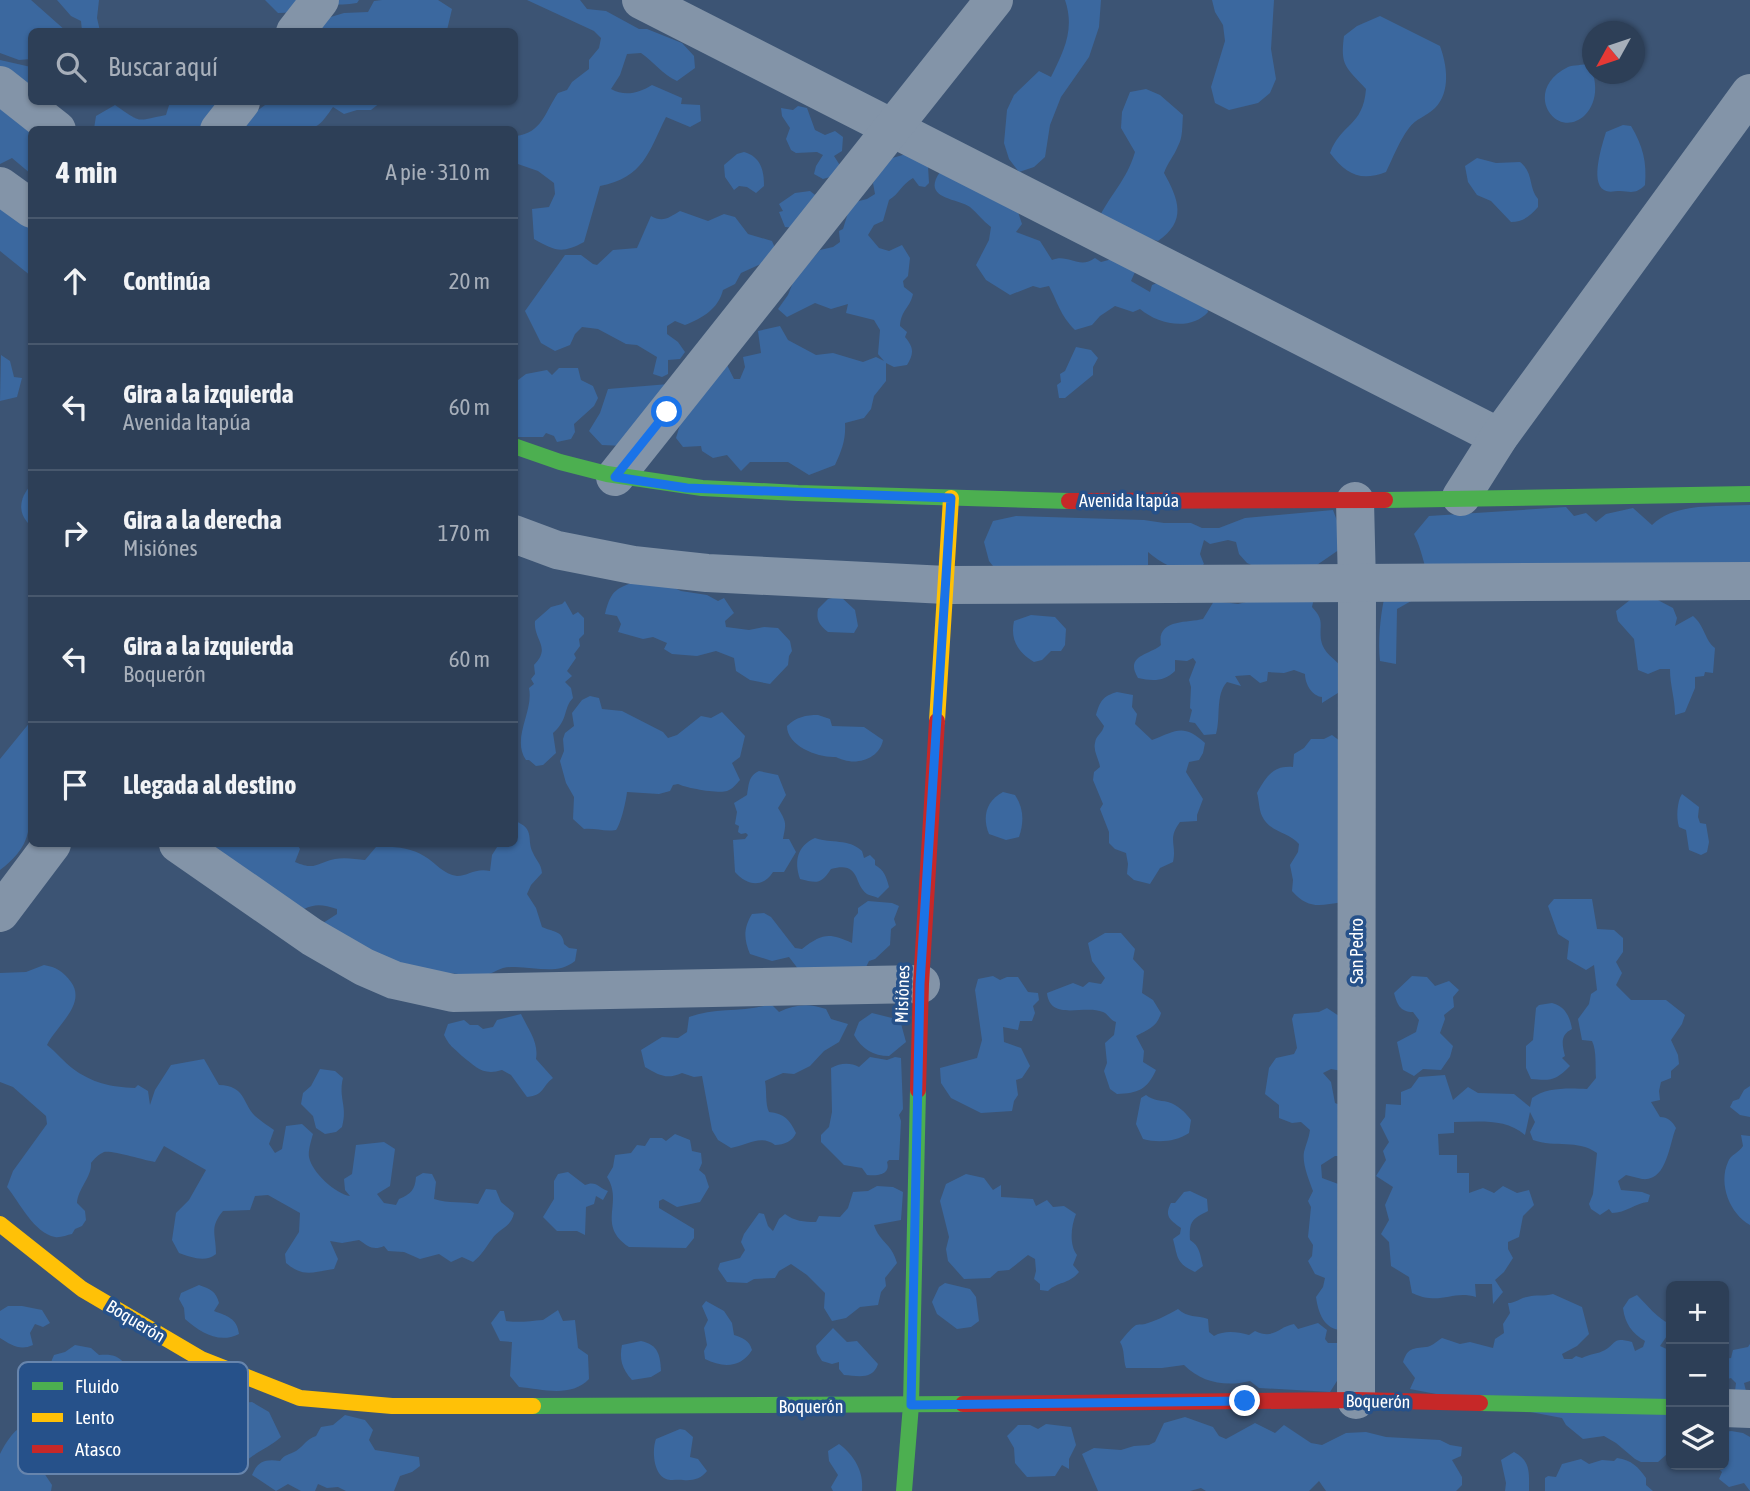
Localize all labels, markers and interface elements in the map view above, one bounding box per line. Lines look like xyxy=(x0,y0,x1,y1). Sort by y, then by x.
north arrow xyxy=(1582,21,1645,84)
search box xyxy=(28,28,518,105)
icon: search xyxy=(52,48,90,86)
text: Buscar aquí xyxy=(108,52,218,82)
text: 4 min xyxy=(56,155,117,189)
text: A pie · 310 m xyxy=(386,159,490,185)
icon: ahead xyxy=(56,262,94,300)
text: Continúa xyxy=(123,266,210,296)
text: 20 m xyxy=(449,268,490,294)
text: Gira a la izquierda xyxy=(123,379,294,409)
icon: left xyxy=(56,388,94,426)
text: 60 m xyxy=(449,394,490,420)
route start xyxy=(651,396,682,427)
text: Avenida Itapúa xyxy=(123,409,251,435)
street label: Avenida Itapúa xyxy=(1079,490,1179,511)
text: Gira a la derecha xyxy=(123,505,282,535)
icon: right xyxy=(56,514,94,552)
text: 170 m xyxy=(438,520,490,546)
text: Misiónes xyxy=(123,535,198,561)
text: Gira a la izquierda xyxy=(123,631,294,661)
icon: left xyxy=(56,640,94,678)
text: 60 m xyxy=(449,646,490,672)
text: Boquerón xyxy=(123,661,206,687)
icon: arrive xyxy=(56,766,94,804)
text: Llegada al destino xyxy=(123,770,296,800)
street label: San Pedro xyxy=(1346,918,1367,984)
street label: Misiónes xyxy=(890,964,914,1024)
map controls xyxy=(1666,1281,1729,1470)
button: + xyxy=(1666,1281,1729,1344)
street label: Boquerón xyxy=(103,1295,169,1347)
button: − xyxy=(1666,1344,1729,1407)
legend xyxy=(18,1362,248,1474)
text: Fluido xyxy=(75,1375,119,1397)
route end xyxy=(1229,1385,1260,1416)
street label: Boquerón xyxy=(1345,1390,1411,1412)
street label: Boquerón xyxy=(779,1396,843,1417)
text: Lento xyxy=(75,1406,114,1428)
button: layers xyxy=(1666,1407,1729,1470)
text: Atasco xyxy=(75,1438,121,1460)

